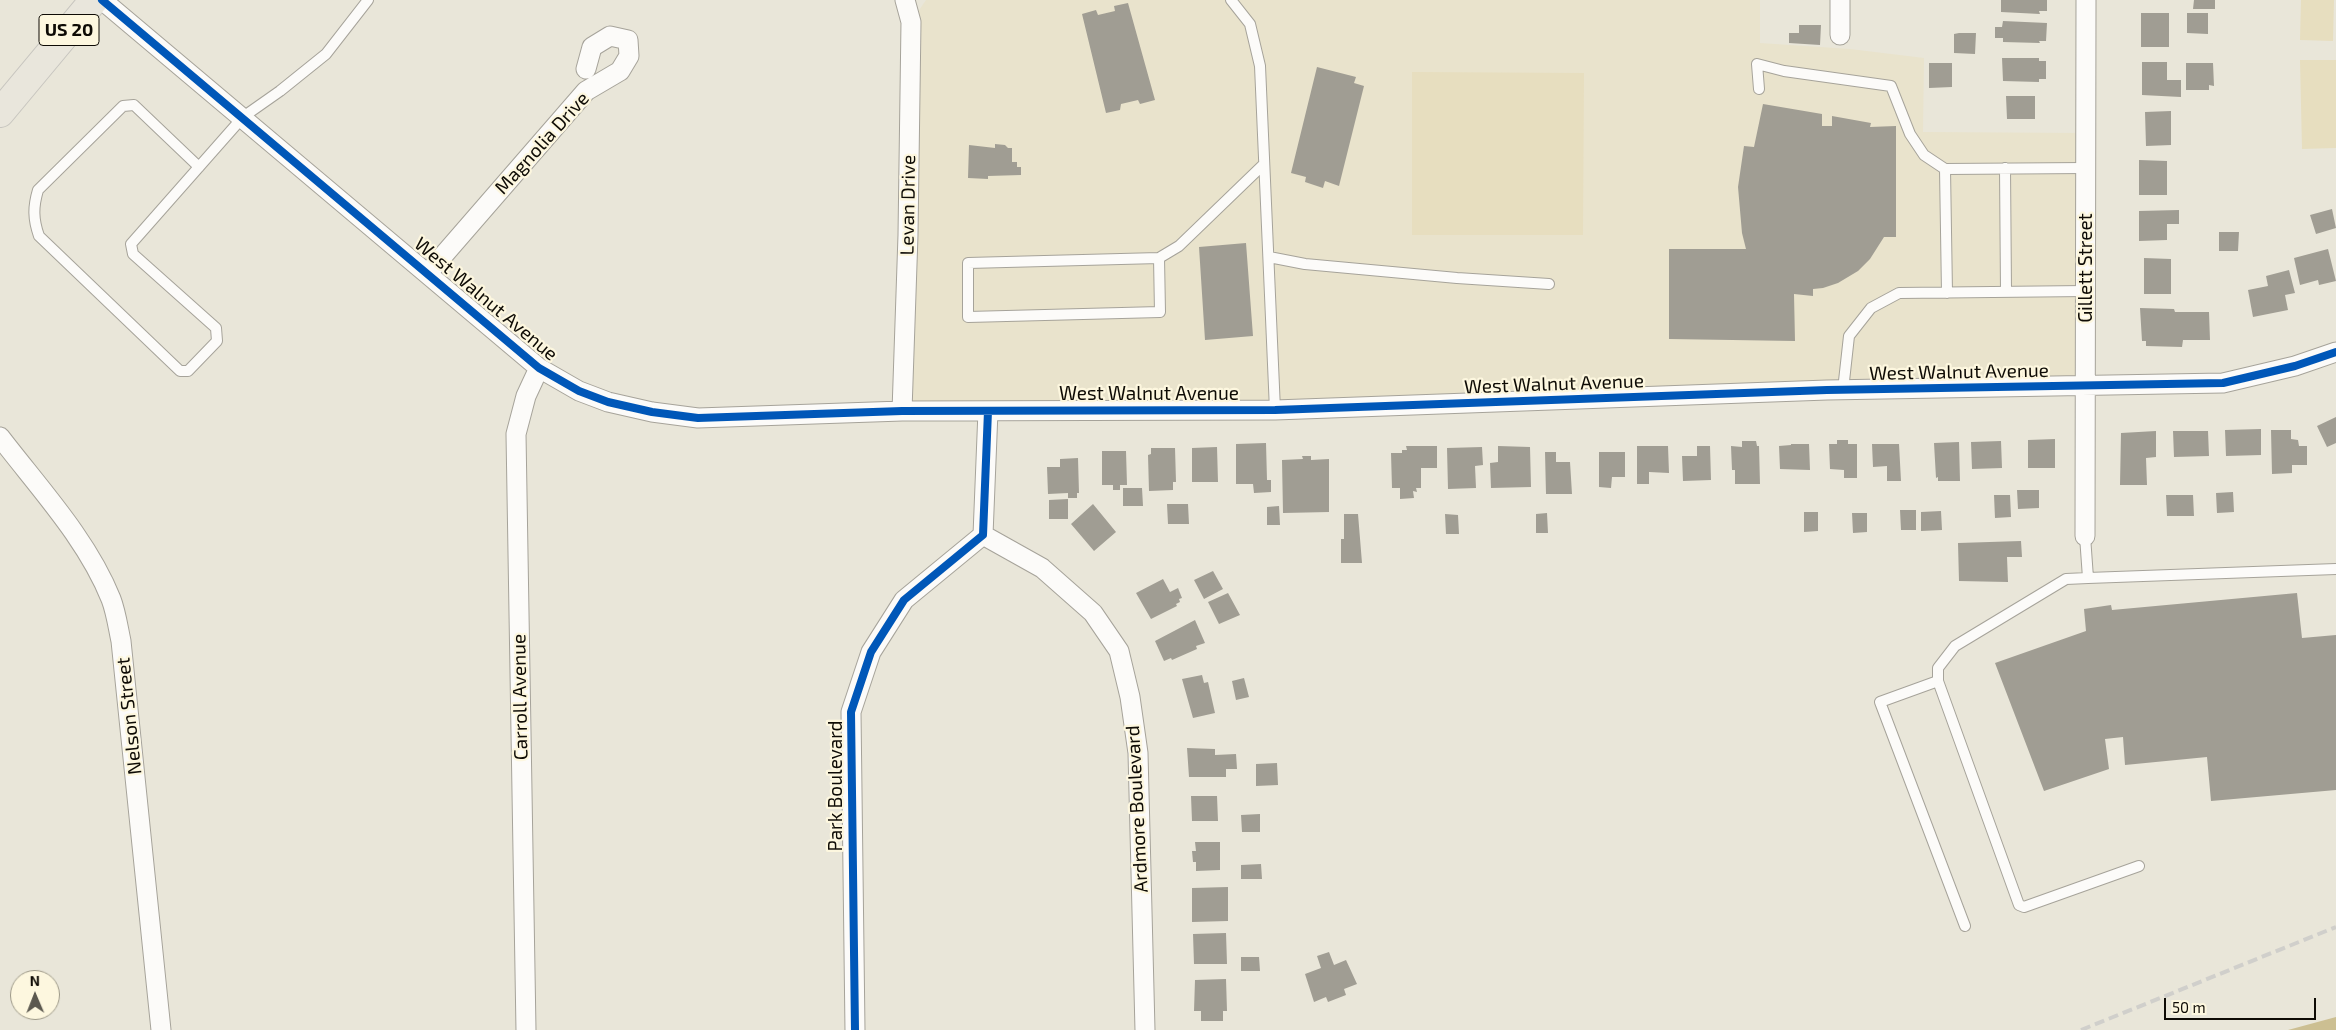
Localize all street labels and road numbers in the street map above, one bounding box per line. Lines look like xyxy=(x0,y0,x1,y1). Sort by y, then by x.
road number: US 20 xyxy=(39,14,99,46)
street label: Magnolia Drive xyxy=(490,87,594,199)
street label: Levan Drive xyxy=(896,154,920,256)
street label: Gillett Street xyxy=(2075,213,2097,323)
street label: West Walnut Avenue xyxy=(410,232,562,366)
street label: West Walnut Avenue xyxy=(1869,359,2049,385)
street label: West Walnut Avenue xyxy=(1464,369,1644,399)
street label: West Walnut Avenue xyxy=(1059,383,1239,405)
street label: Carroll Avenue xyxy=(508,634,532,760)
street label: Nelson Street xyxy=(112,656,146,776)
street label: Park Boulevard xyxy=(825,720,847,852)
street label: Ardmore Boulevard xyxy=(1121,725,1153,893)

